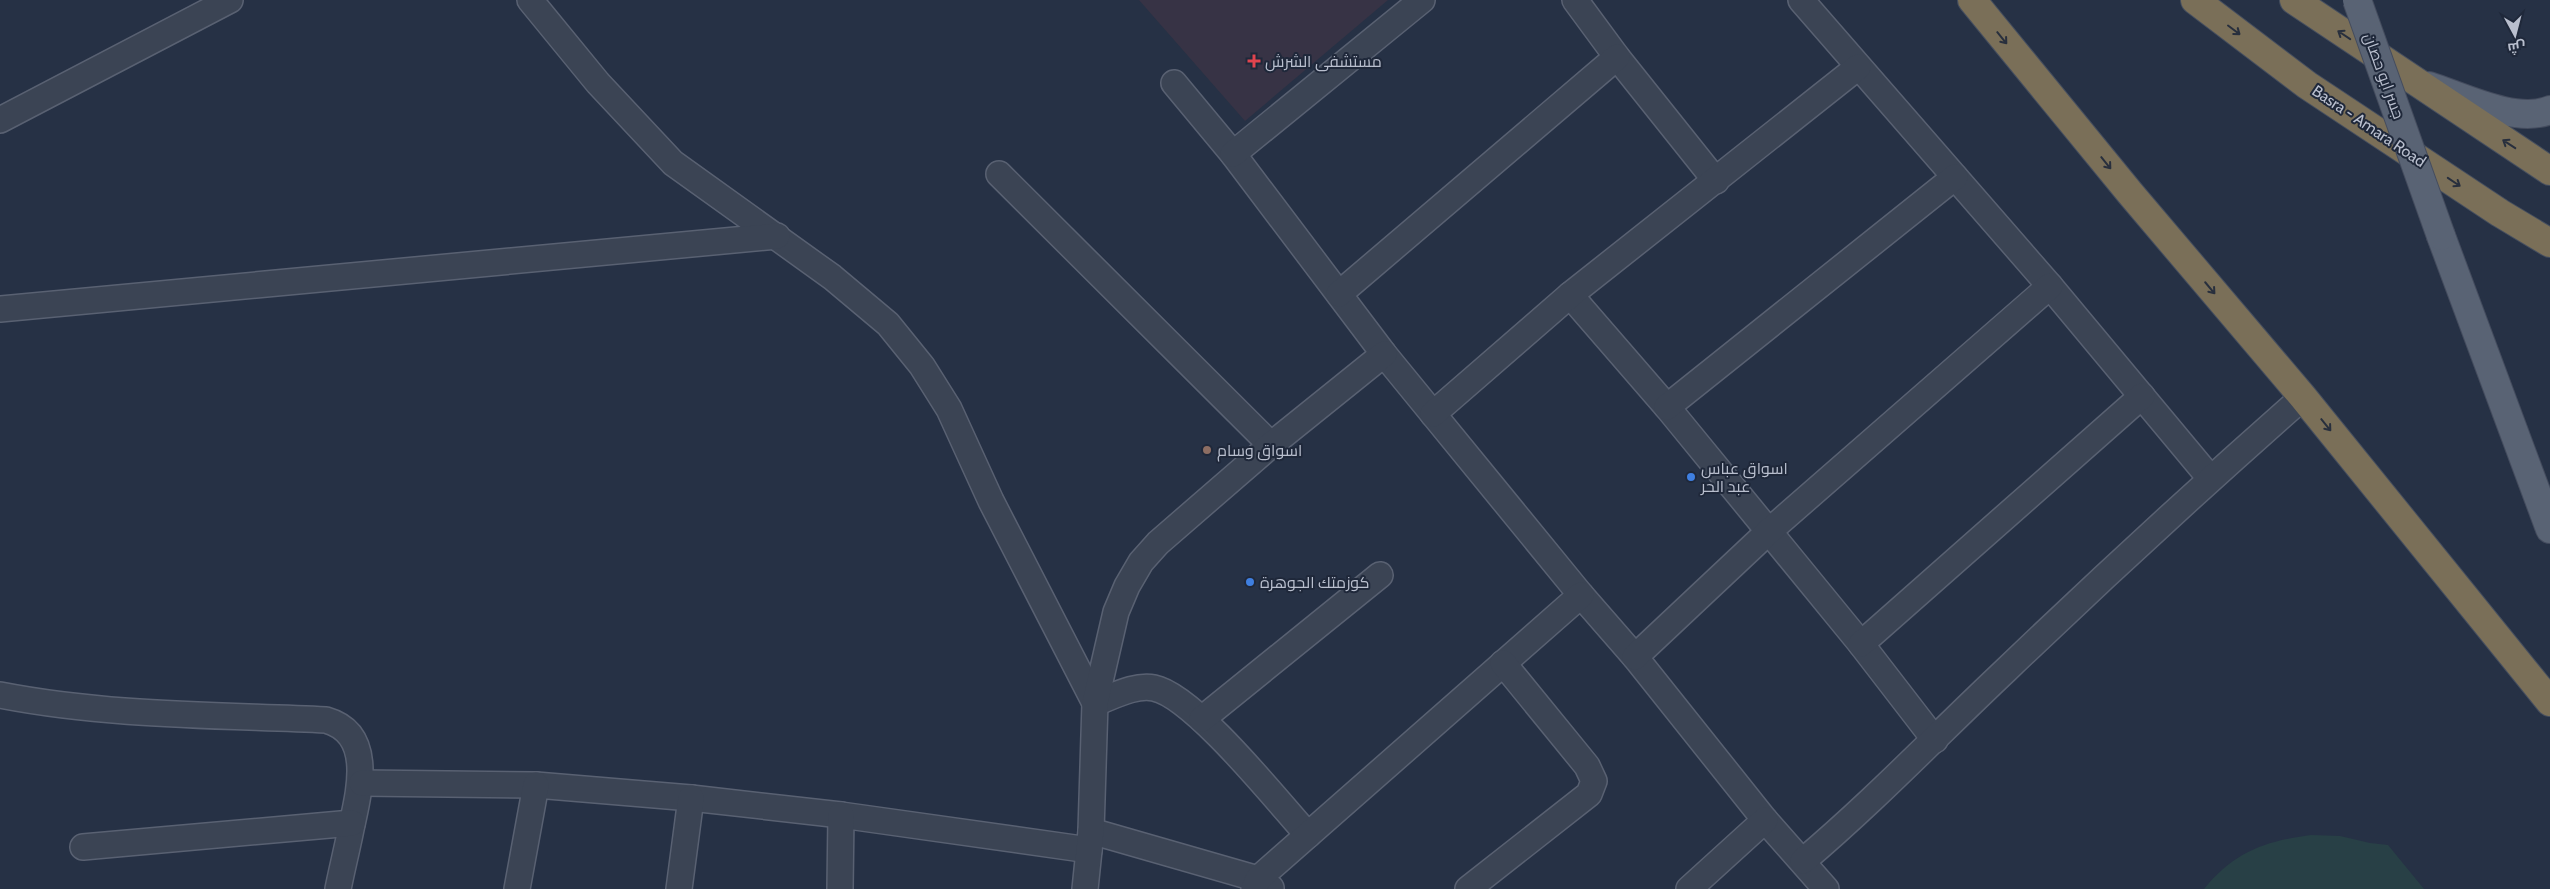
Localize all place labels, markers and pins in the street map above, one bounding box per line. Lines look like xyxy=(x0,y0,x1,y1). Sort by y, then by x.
place label: مستشفى الشرش xyxy=(1265,52,1382,72)
marker: مستشفى الشرش xyxy=(1247,54,1261,68)
place label: اسواق وسام xyxy=(1217,441,1302,462)
marker: اسواق وسام xyxy=(1201,444,1213,456)
place label: اسواق عباس عبد الحر xyxy=(1700,459,1788,496)
marker: اسواق عباس عبد الحر xyxy=(1685,471,1697,483)
place label: كوزمتك الجوهرة xyxy=(1260,573,1370,592)
marker: كوزمتك الجوهرة xyxy=(1244,576,1256,588)

